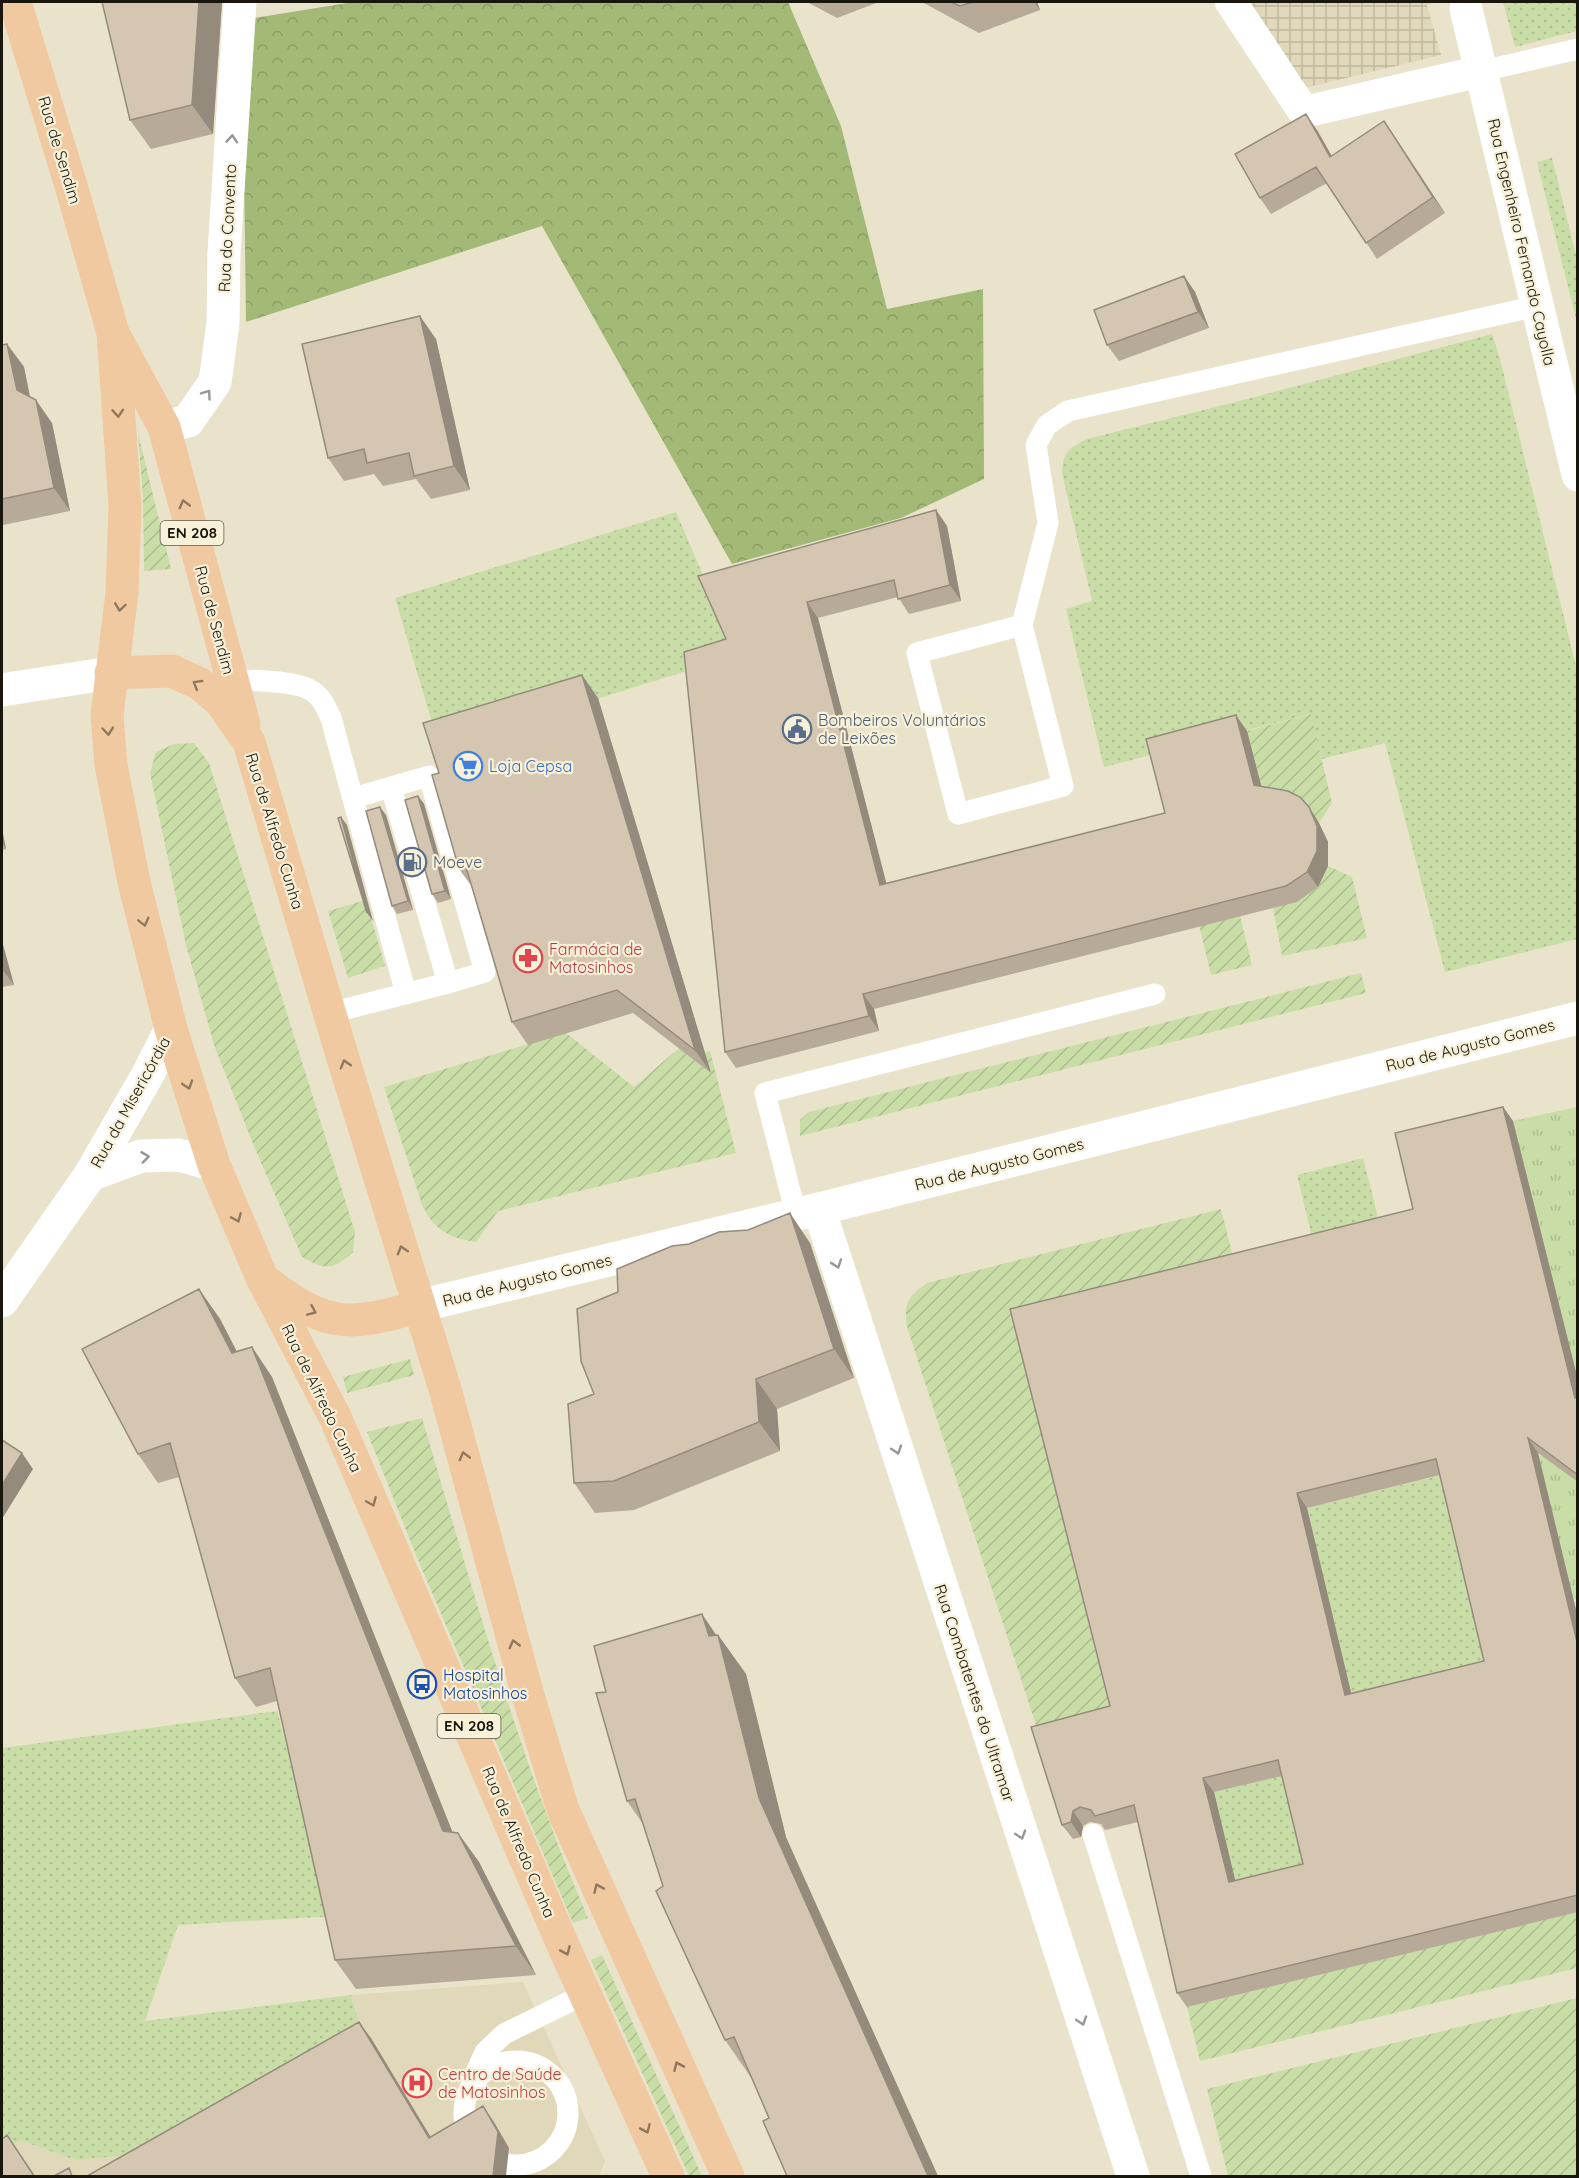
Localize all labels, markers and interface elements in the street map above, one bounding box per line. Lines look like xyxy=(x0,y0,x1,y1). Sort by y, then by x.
street label: Rua de Sendim xyxy=(34,94,86,206)
street label: Rua Engenheiro Fernando Cayolla xyxy=(1484,116,1560,368)
one-way arrow xyxy=(225,135,238,144)
street label: Rua do Convento xyxy=(214,163,240,293)
one-way arrow xyxy=(200,390,211,401)
one-way arrow xyxy=(111,408,124,417)
one-way arrow xyxy=(179,499,191,509)
road number: EN 208 xyxy=(160,521,224,545)
street label: Rua de Sendim xyxy=(191,563,239,677)
one-way arrow xyxy=(115,603,127,612)
one-way arrow xyxy=(193,679,203,691)
place label: Bombeiros Voluntários de Leixões xyxy=(818,710,986,748)
public building icon: Bombeiros Voluntários de Leixões xyxy=(781,713,813,745)
one-way arrow xyxy=(101,726,114,735)
street label: Rua de Alfredo Cunha xyxy=(242,750,308,912)
supermarket icon: Loja Cepsa xyxy=(452,750,484,782)
place label: Loja Cepsa xyxy=(489,756,572,776)
fuel station icon: Moeve xyxy=(396,846,428,878)
place label: Moeve xyxy=(433,852,482,872)
one-way arrow xyxy=(137,917,150,927)
place label: Farmácia de Matosinhos xyxy=(549,939,642,977)
pharmacy icon: Farmácia de Matosinhos xyxy=(512,942,544,974)
street label: Rua de Augusto Gomes xyxy=(1383,1014,1557,1076)
street label: Rua da Misericórdia xyxy=(86,1033,174,1171)
one-way arrow xyxy=(340,1059,352,1070)
one-way arrow xyxy=(181,1079,193,1090)
street label: Rua de Augusto Gomes xyxy=(912,1133,1086,1195)
one-way arrow xyxy=(140,1151,150,1164)
one-way arrow xyxy=(230,1212,242,1223)
one-way arrow xyxy=(397,1245,409,1256)
street label: Rua de Augusto Gomes xyxy=(440,1249,614,1311)
one-way arrow xyxy=(830,1258,843,1269)
one-way arrow xyxy=(306,1304,317,1316)
street label: Rua de Alfredo Cunha xyxy=(277,1320,367,1476)
one-way arrow xyxy=(890,1444,902,1455)
one-way arrow xyxy=(458,1451,471,1461)
one-way arrow xyxy=(365,1496,377,1507)
street label: Rua Combatentes do Ultramar xyxy=(930,1581,1020,1805)
one-way arrow xyxy=(509,1640,522,1650)
place label: Hospital Matosinhos xyxy=(443,1665,527,1703)
bus stop icon: Hospital Matosinhos xyxy=(406,1668,438,1700)
road number: EN 208 xyxy=(438,1714,500,1738)
street label: Rua de Alfredo Cunha xyxy=(478,1763,560,1921)
one-way arrow xyxy=(1014,1829,1026,1840)
one-way arrow xyxy=(594,1883,606,1894)
one-way arrow xyxy=(559,1945,571,1956)
one-way arrow xyxy=(1074,2015,1087,2026)
one-way arrow xyxy=(674,2061,686,2072)
place label: Centro de Saúde de Matosinhos xyxy=(438,2064,561,2102)
hospital icon: Centro de Saúde de Matosinhos xyxy=(401,2067,433,2099)
one-way arrow xyxy=(639,2122,651,2133)

